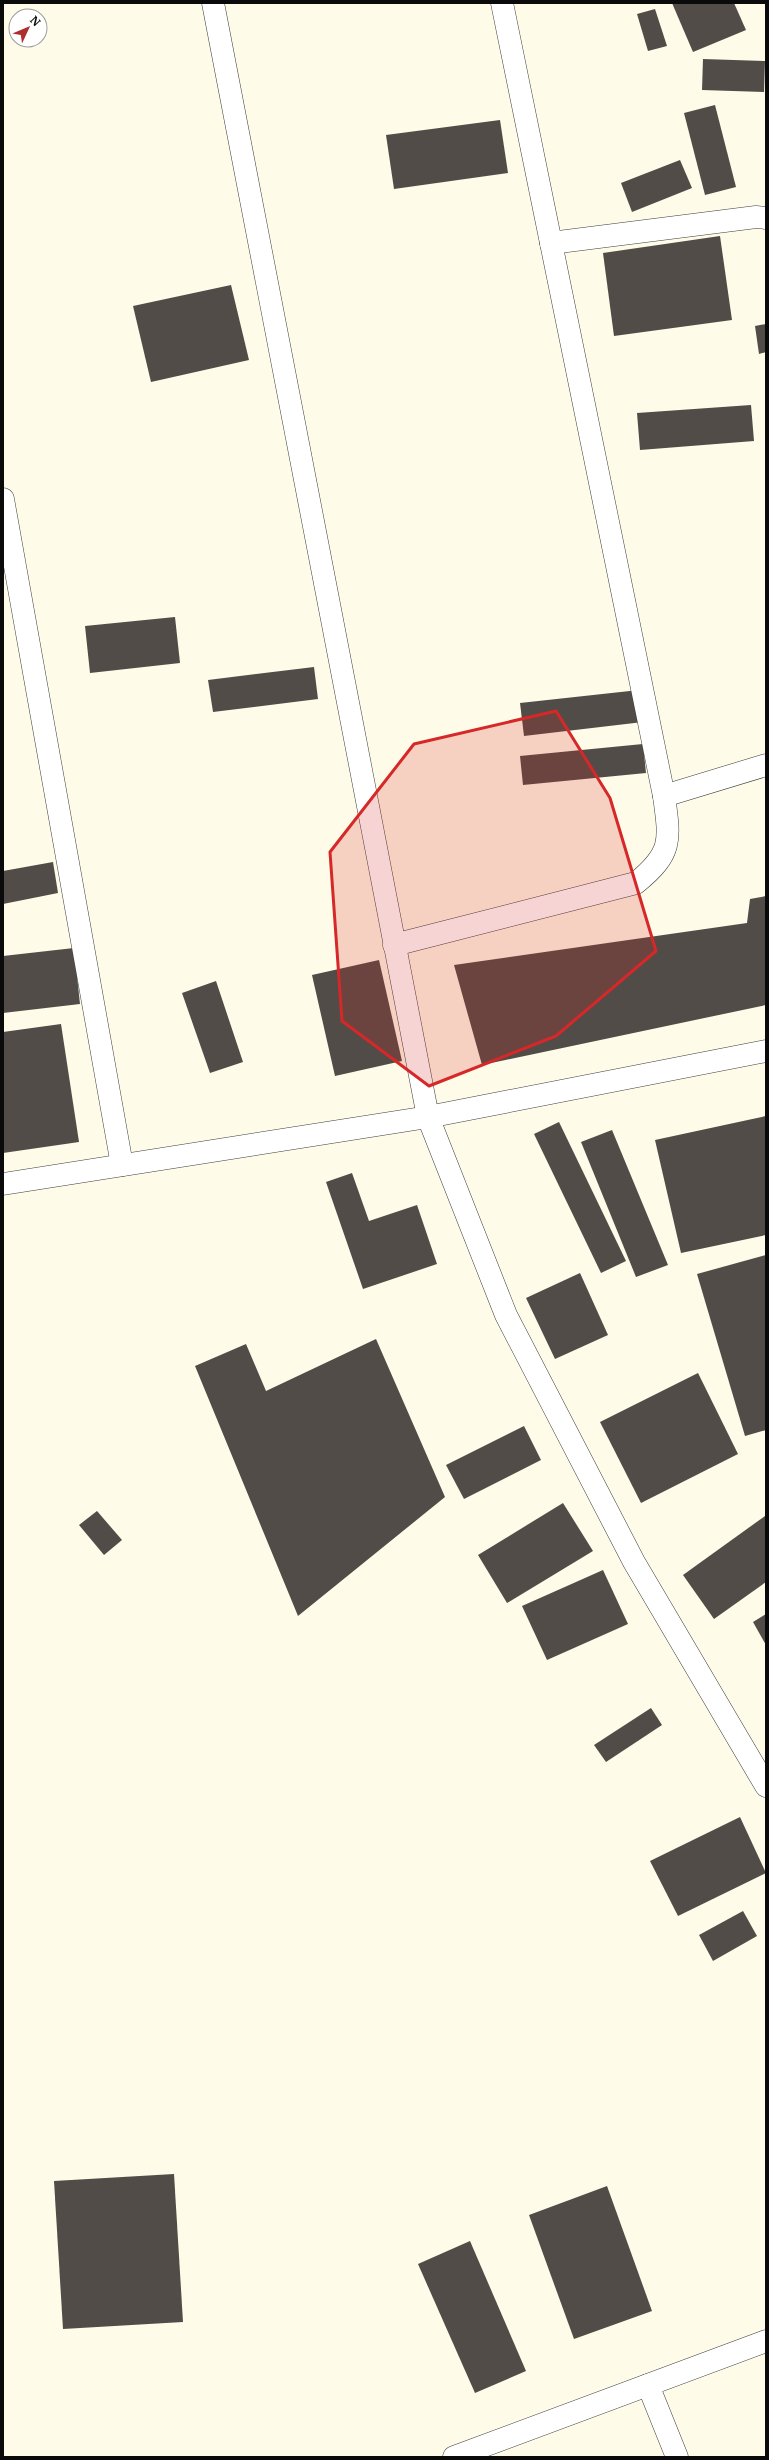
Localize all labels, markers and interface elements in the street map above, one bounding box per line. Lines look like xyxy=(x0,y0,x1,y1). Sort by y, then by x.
north arrow xyxy=(8,8,48,48)
text: N xyxy=(27,13,43,29)

